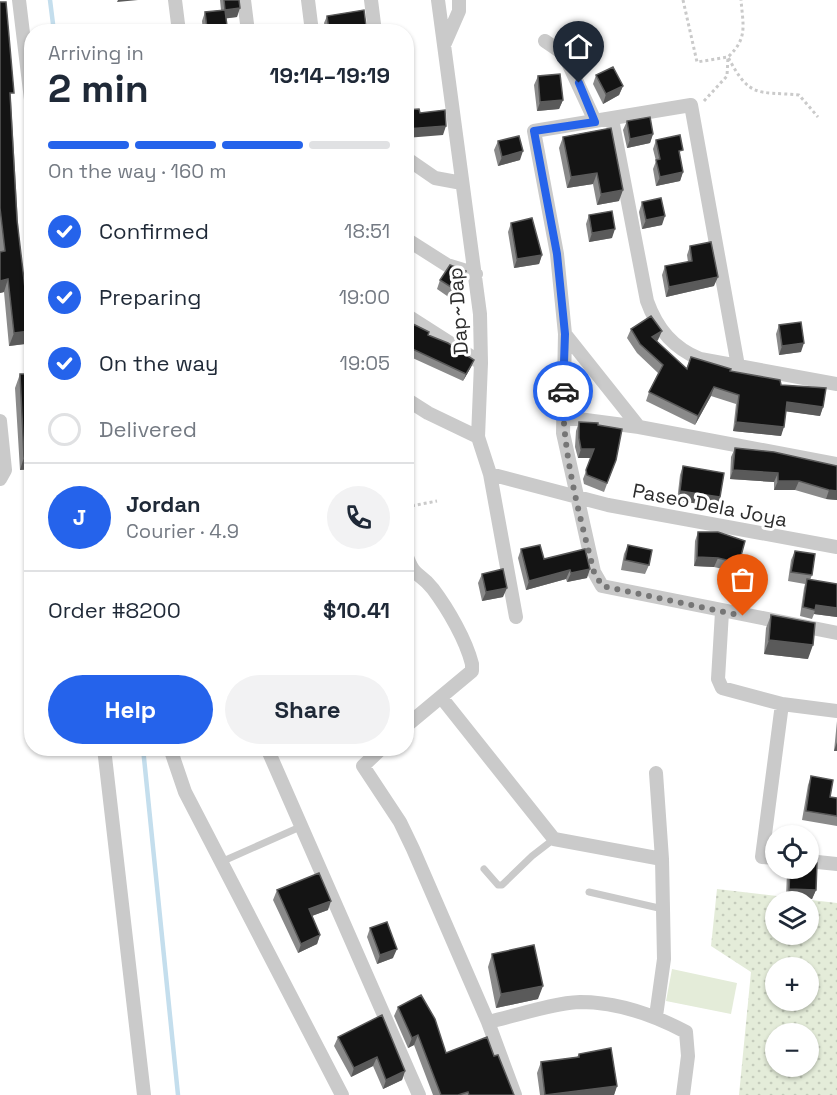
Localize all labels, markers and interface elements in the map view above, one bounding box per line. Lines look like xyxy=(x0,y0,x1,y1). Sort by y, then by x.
pin xyxy=(553,21,604,83)
icon: home xyxy=(562,30,595,63)
text: Arriving in xyxy=(48,40,144,66)
text: 19:14–19:19 xyxy=(269,61,390,89)
text: 2 min xyxy=(48,64,149,113)
text: On the way · 160 m xyxy=(48,158,226,184)
icon: check xyxy=(48,215,81,248)
text: Confirmed xyxy=(99,217,209,245)
text: 18:51 xyxy=(344,218,390,244)
street label: Dap~Dap xyxy=(442,266,474,356)
icon: check xyxy=(48,281,81,314)
text: Preparing xyxy=(99,283,201,311)
text: 19:00 xyxy=(339,284,390,310)
icon: check xyxy=(48,347,81,380)
text: On the way xyxy=(99,349,218,377)
text: 19:05 xyxy=(340,350,390,376)
courier xyxy=(533,361,593,421)
icon: car xyxy=(547,375,580,408)
text: Delivered xyxy=(99,415,197,443)
street label: Paseo Dela Joya xyxy=(630,477,790,533)
button: phone xyxy=(327,486,390,549)
text: Jordan xyxy=(126,490,201,518)
text: J xyxy=(73,503,86,531)
text: Courier · 4.9 xyxy=(126,518,239,544)
pin xyxy=(717,554,768,616)
icon: bag xyxy=(726,563,759,596)
text: Order #8200 xyxy=(48,596,181,624)
text: $10.41 xyxy=(323,596,390,624)
button: Help xyxy=(48,675,213,744)
button: Share xyxy=(225,675,390,744)
map controls xyxy=(765,825,819,1077)
button: locate xyxy=(765,825,819,879)
button: layers xyxy=(765,891,819,945)
button: + xyxy=(765,957,819,1011)
button: − xyxy=(765,1023,819,1077)

